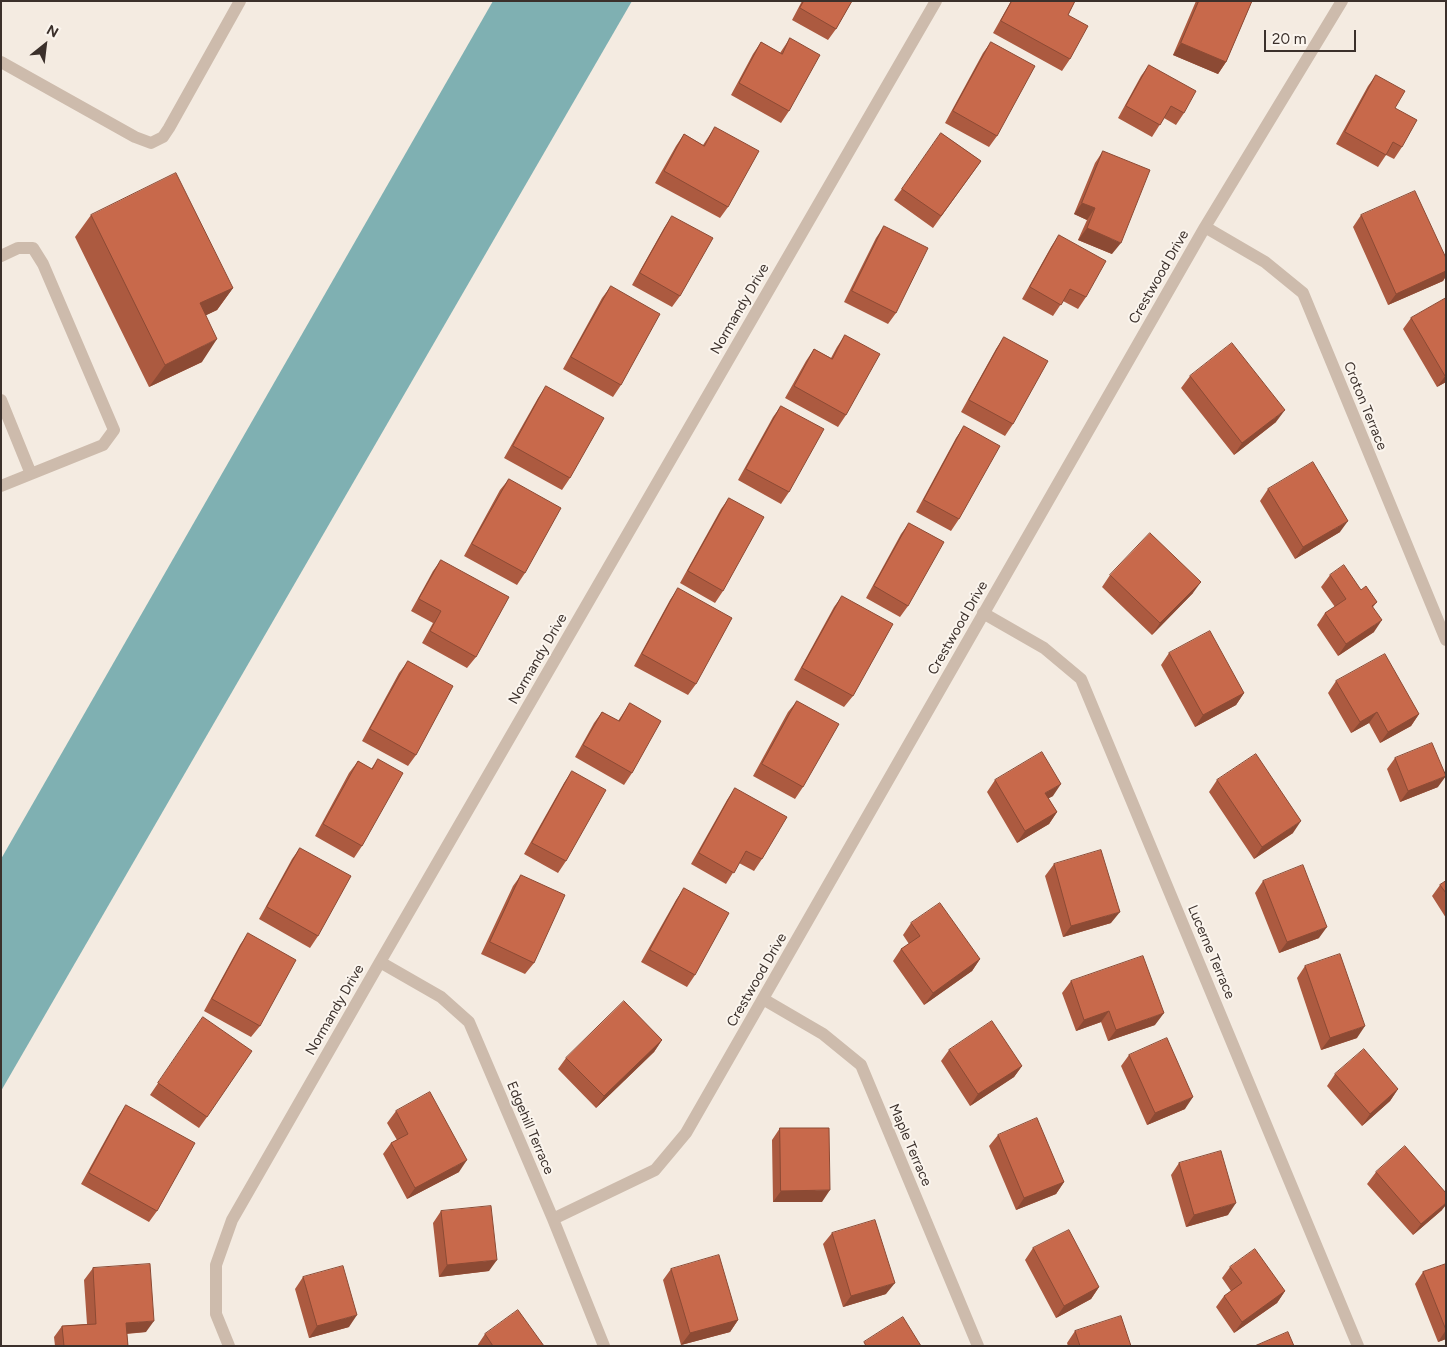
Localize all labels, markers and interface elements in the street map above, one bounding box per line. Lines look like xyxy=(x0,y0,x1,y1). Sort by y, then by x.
north arrow xyxy=(20,20,70,70)
scale bar xyxy=(1267,20,1360,52)
text: N xyxy=(44,21,61,41)
text: 20 m xyxy=(1272,30,1306,48)
street label: Crestwood Drive xyxy=(1125,227,1193,327)
street label: Normandy Drive xyxy=(707,261,773,357)
street label: Croton Terrace xyxy=(1340,359,1390,453)
street label: Crestwood Drive xyxy=(924,578,992,678)
street label: Normandy Drive xyxy=(505,611,571,707)
street label: Lucerne Terrace xyxy=(1184,903,1238,1001)
street label: Crestwood Drive xyxy=(723,930,791,1030)
street label: Normandy Drive xyxy=(302,962,368,1058)
street label: Edgehill Terrace xyxy=(503,1079,557,1177)
street label: Maple Terrace xyxy=(885,1101,935,1189)

